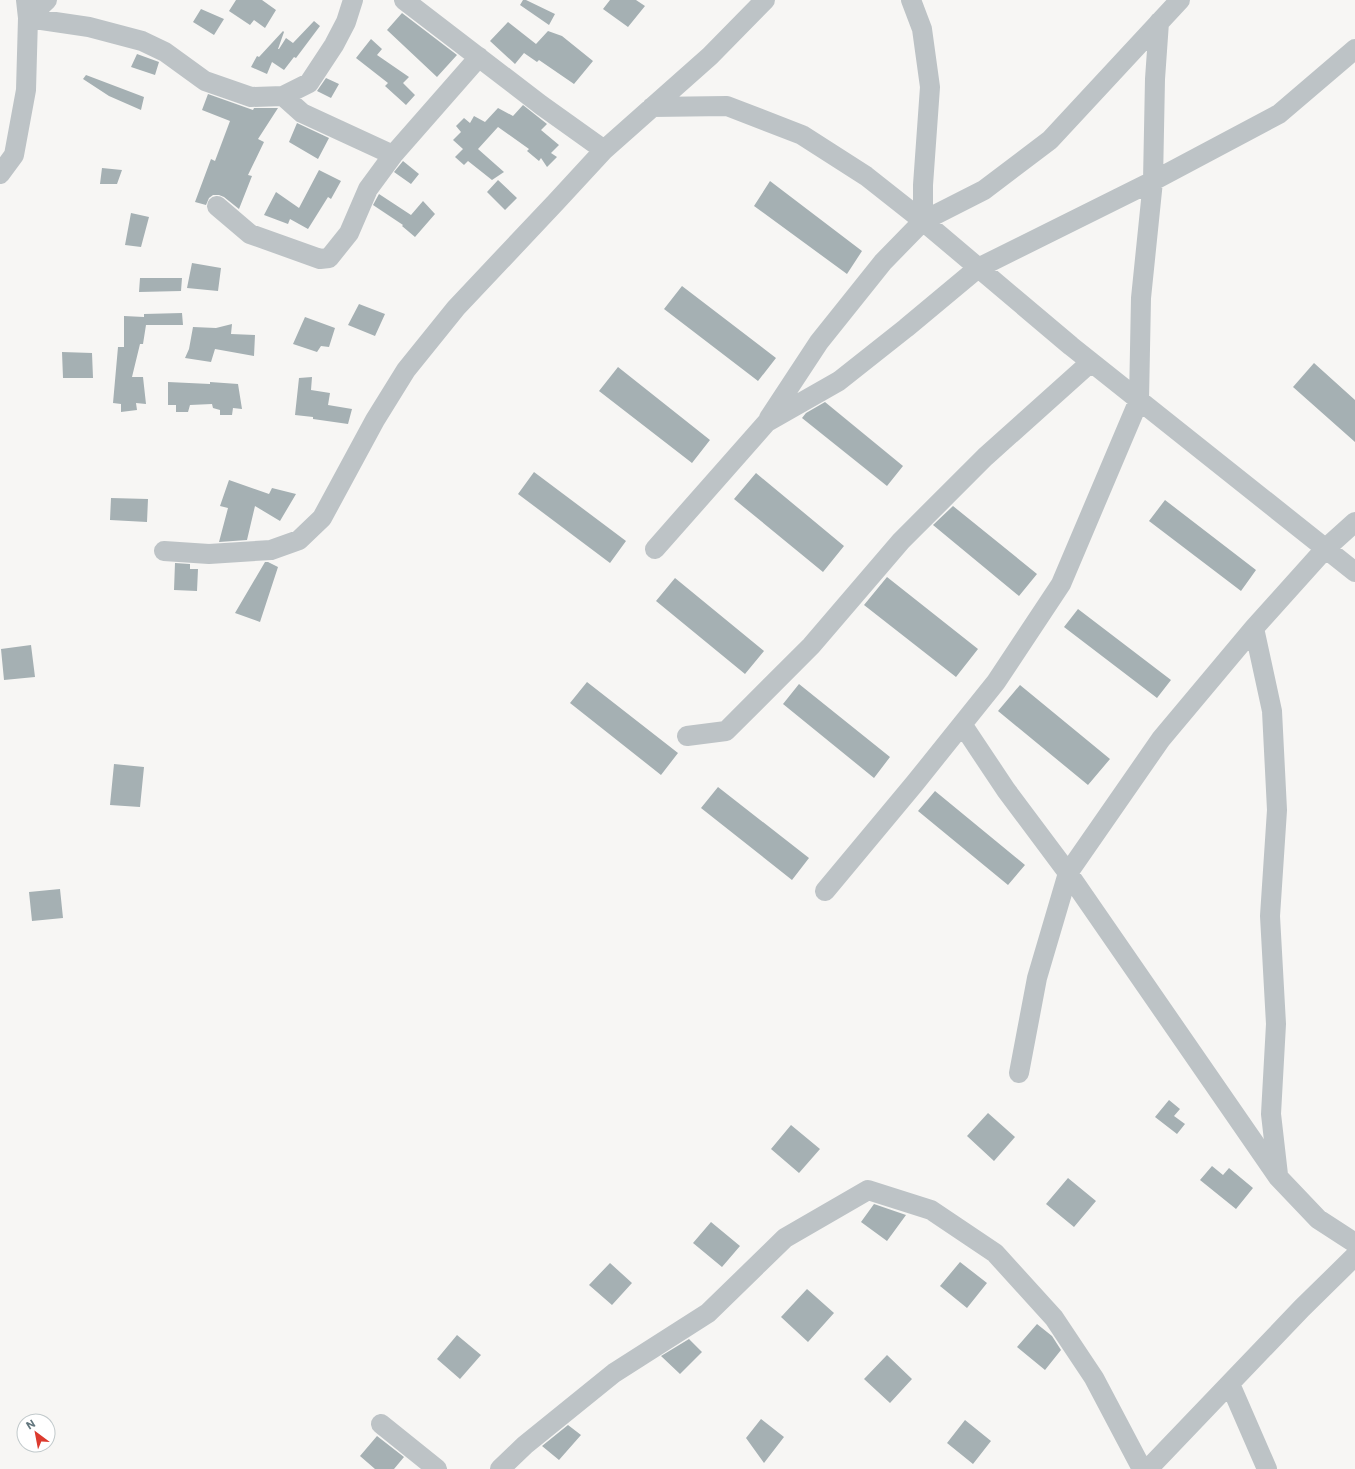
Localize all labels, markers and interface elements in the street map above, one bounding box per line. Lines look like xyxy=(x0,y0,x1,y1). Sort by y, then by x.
north arrow xyxy=(16,1413,56,1453)
text: N xyxy=(23,1416,37,1432)

